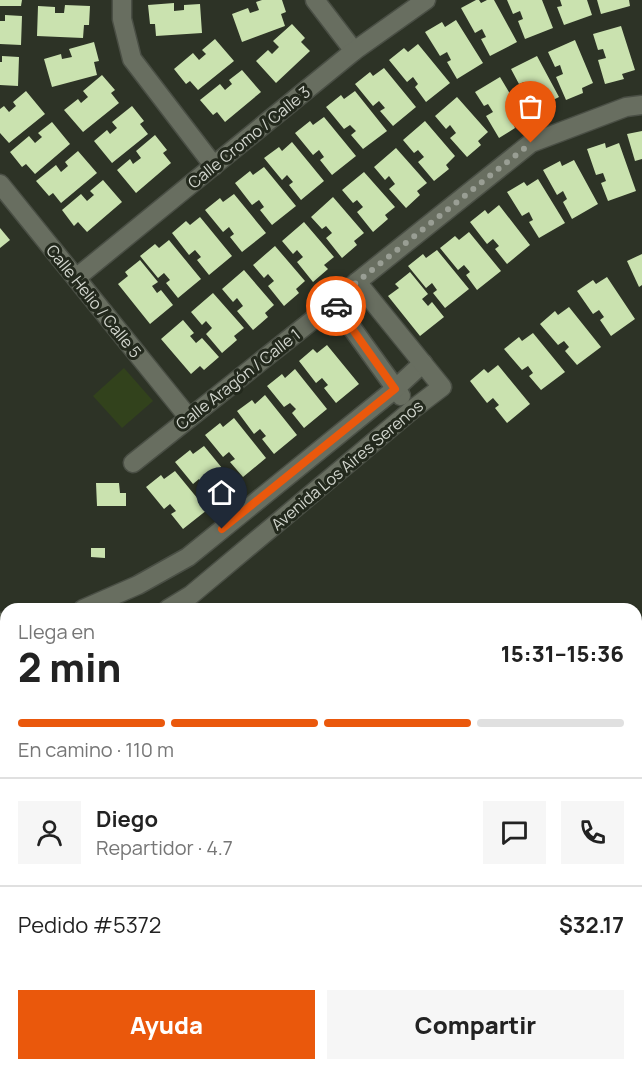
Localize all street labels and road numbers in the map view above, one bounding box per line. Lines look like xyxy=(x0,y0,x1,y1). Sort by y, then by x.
street label: Calle Cromo / Calle 3 xyxy=(183,81,315,193)
street label: Calle Helio / Calle 5 xyxy=(41,240,147,362)
street label: Calle Aragón / Calle 1 xyxy=(171,323,305,435)
street label: Avenida Los Aires Serenos xyxy=(266,395,428,535)

